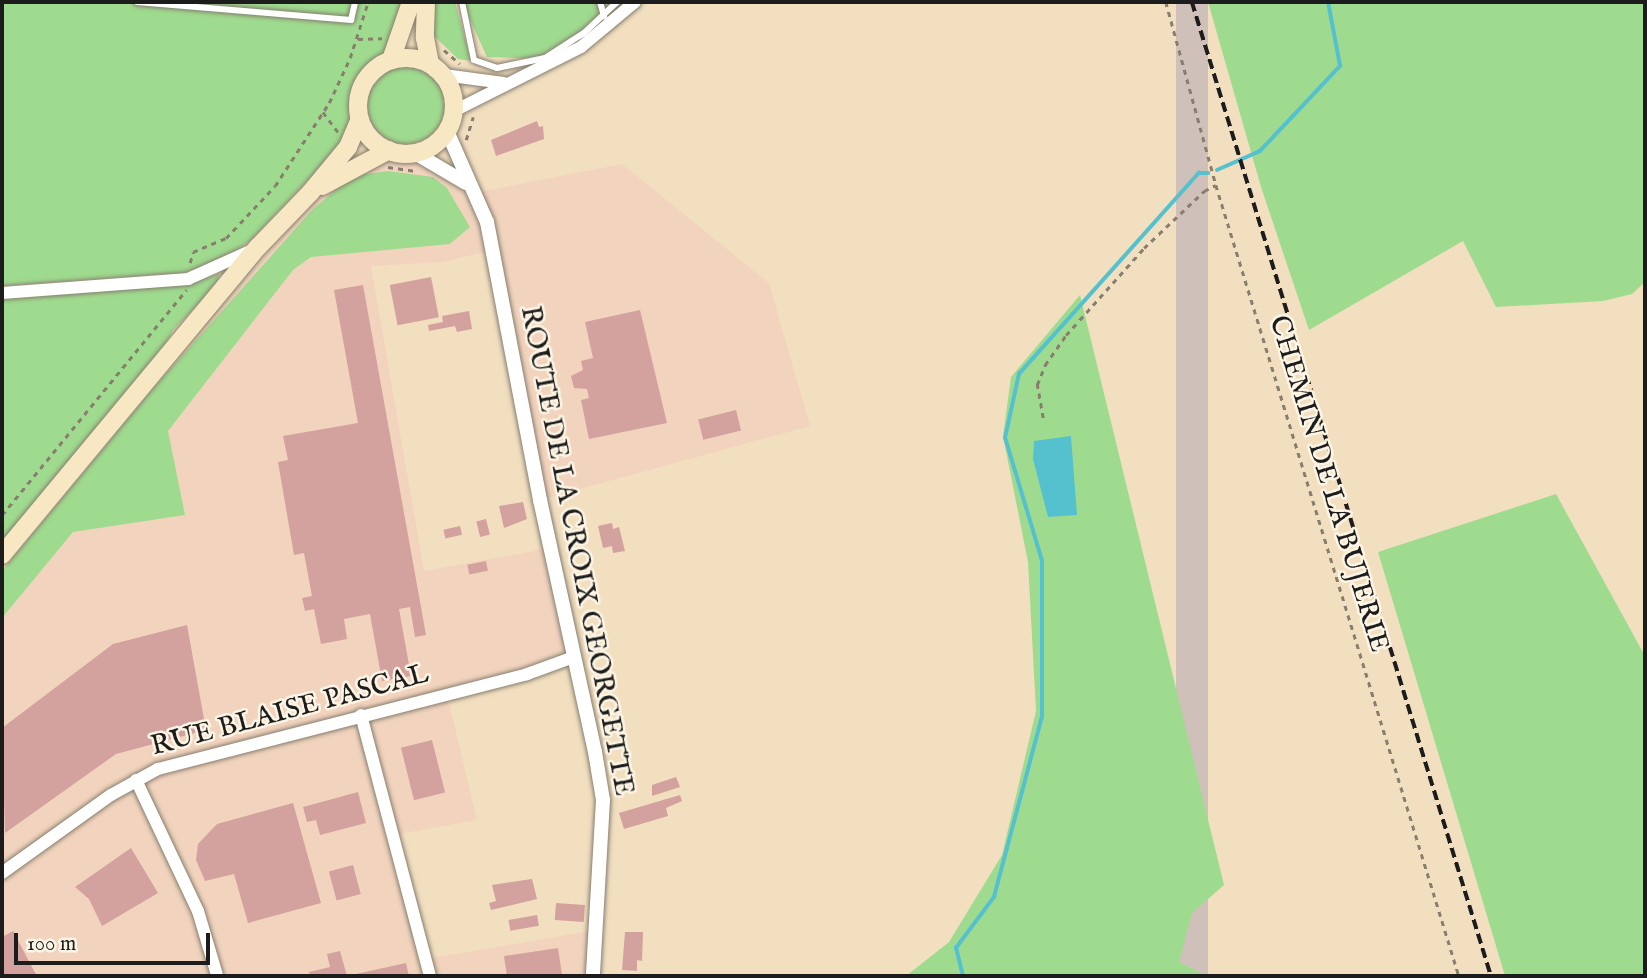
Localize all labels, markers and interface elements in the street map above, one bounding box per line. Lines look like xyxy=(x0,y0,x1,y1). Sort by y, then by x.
street label: ROUTE DE LA CROIX GEORGETTE xyxy=(512,303,640,799)
street label: CHEMIN DE LA BUJERIE xyxy=(1261,312,1395,656)
street label: RUE BLAISE PASCAL xyxy=(147,658,433,764)
scale bar xyxy=(18,918,214,962)
text: 100 m xyxy=(27,931,76,958)

